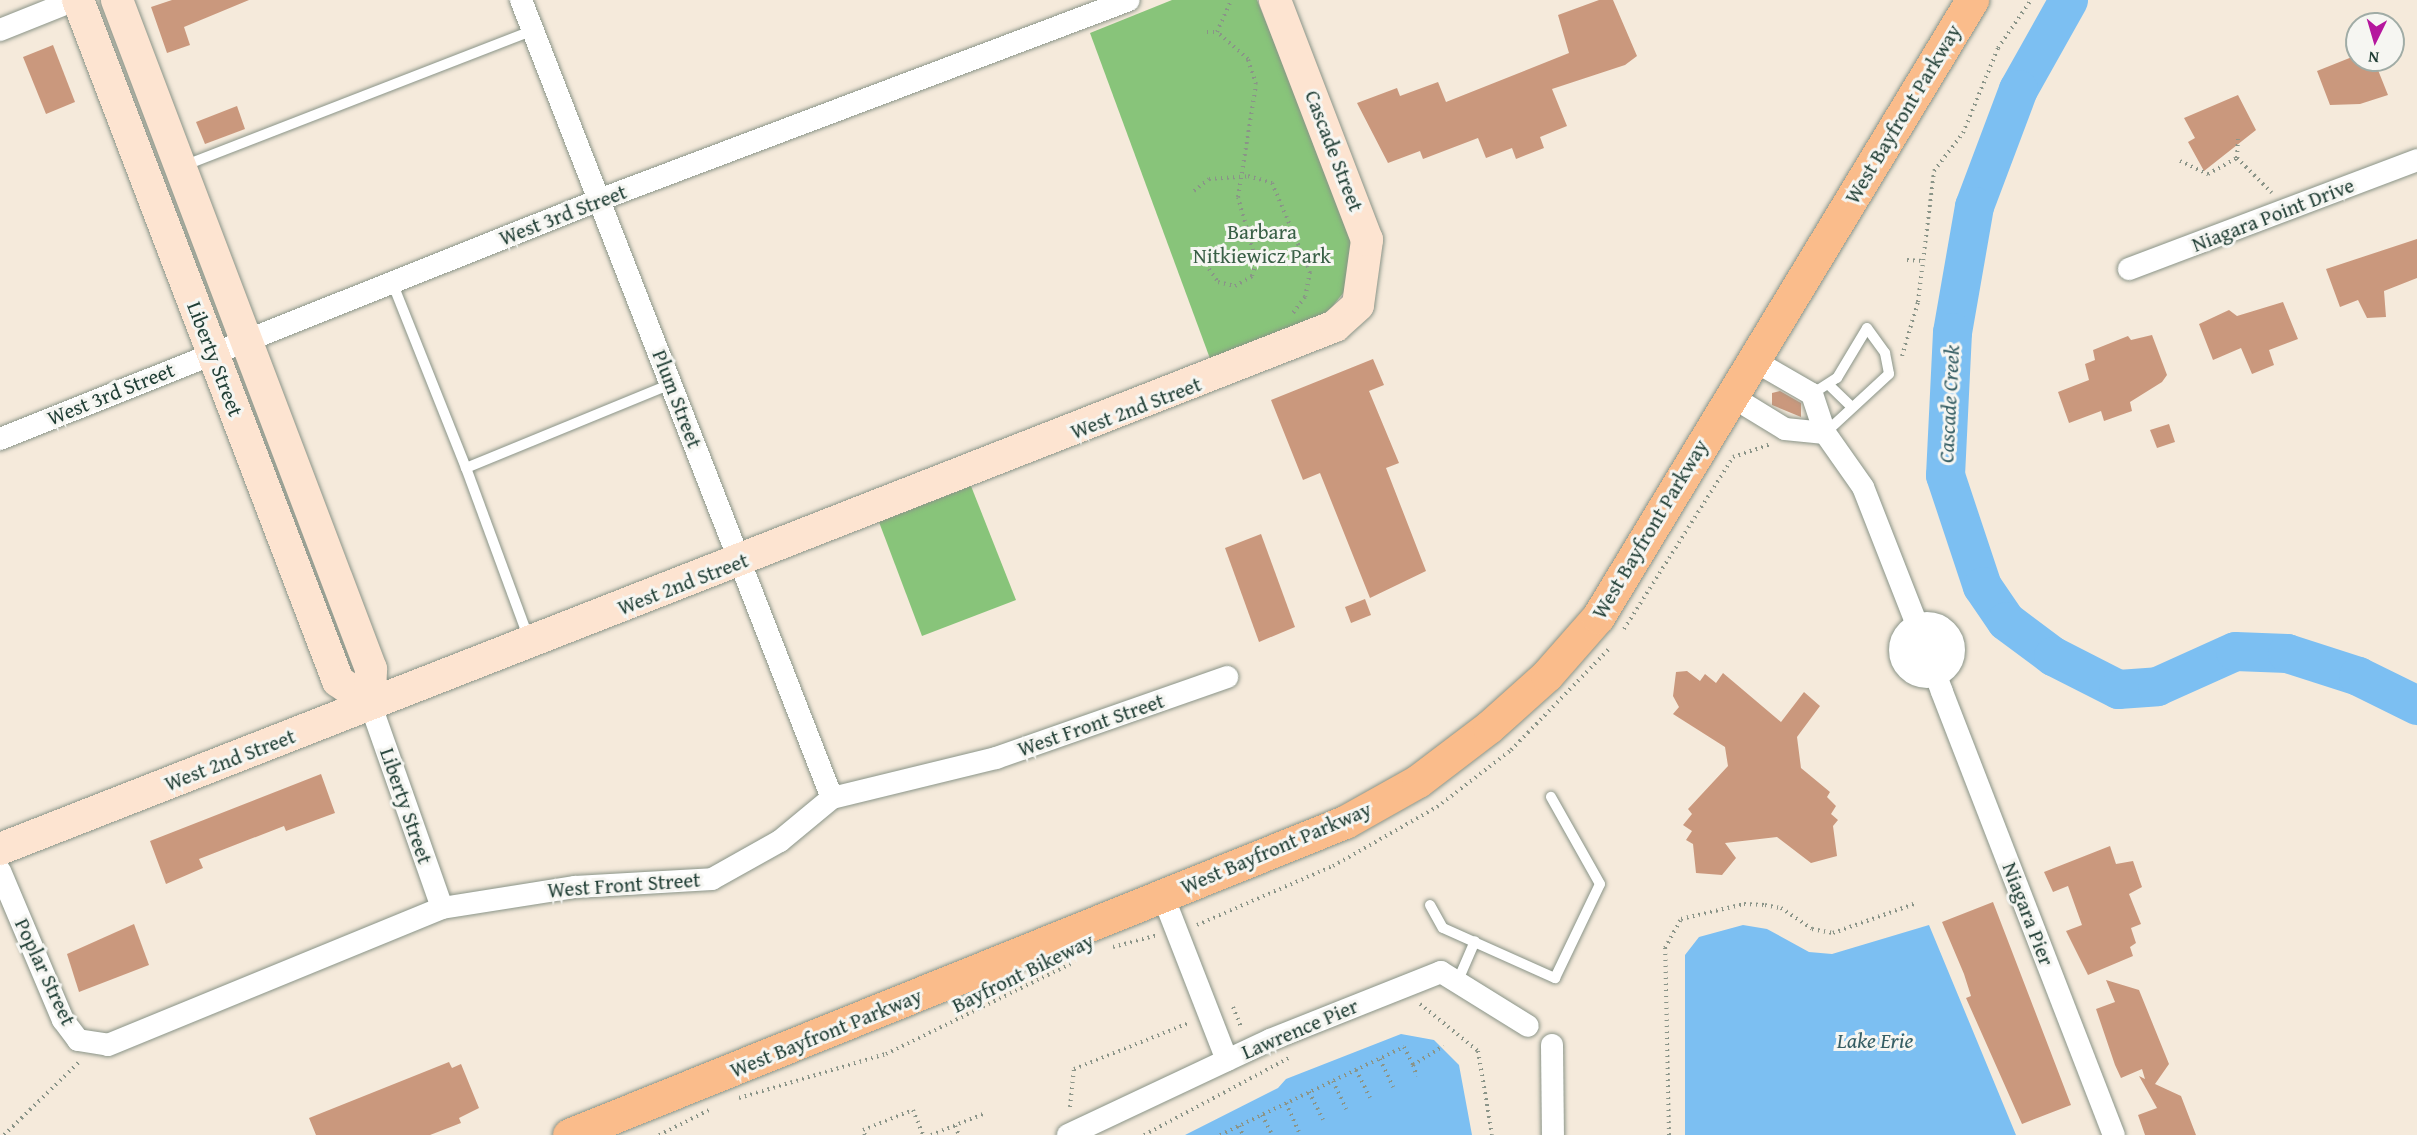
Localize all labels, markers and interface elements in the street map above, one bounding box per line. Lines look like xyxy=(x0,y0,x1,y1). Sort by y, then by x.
north arrow xyxy=(2345,12,2405,72)
street label: West Bayfront Parkway xyxy=(1839,20,1967,208)
text: N xyxy=(2367,46,2380,70)
street label: Cascade Street xyxy=(1299,87,1369,215)
street label: Niagara Point Drive xyxy=(2188,172,2358,258)
street label: West 3rd Street xyxy=(496,179,630,251)
park label: Barbara Nitkiewicz Park xyxy=(1193,219,1331,269)
street label: Liberty Street xyxy=(182,298,248,420)
water label: Cascade Creek xyxy=(1933,344,1965,464)
street label: Plum Street xyxy=(647,346,707,452)
street label: West 3rd Street xyxy=(44,357,178,431)
street label: West 2nd Street xyxy=(1067,371,1205,445)
street label: West Bayfront Parkway xyxy=(1586,435,1714,623)
street label: West 2nd Street xyxy=(614,547,752,621)
street label: West Front Street xyxy=(1014,688,1168,762)
street label: West 2nd Street xyxy=(161,723,299,797)
street label: Liberty Street xyxy=(374,745,438,867)
street label: West Bayfront Parkway xyxy=(1177,796,1375,900)
street label: Niagara Pier xyxy=(1997,859,2059,969)
street label: West Front Street xyxy=(547,867,701,903)
street label: Poplar Street xyxy=(9,914,81,1030)
street label: Bayfront Bikeway xyxy=(948,928,1098,1018)
street label: West Bayfront Parkway xyxy=(726,983,926,1083)
street label: Lawrence Pier xyxy=(1238,993,1362,1065)
water label: Lake Erie xyxy=(1837,1028,1913,1054)

